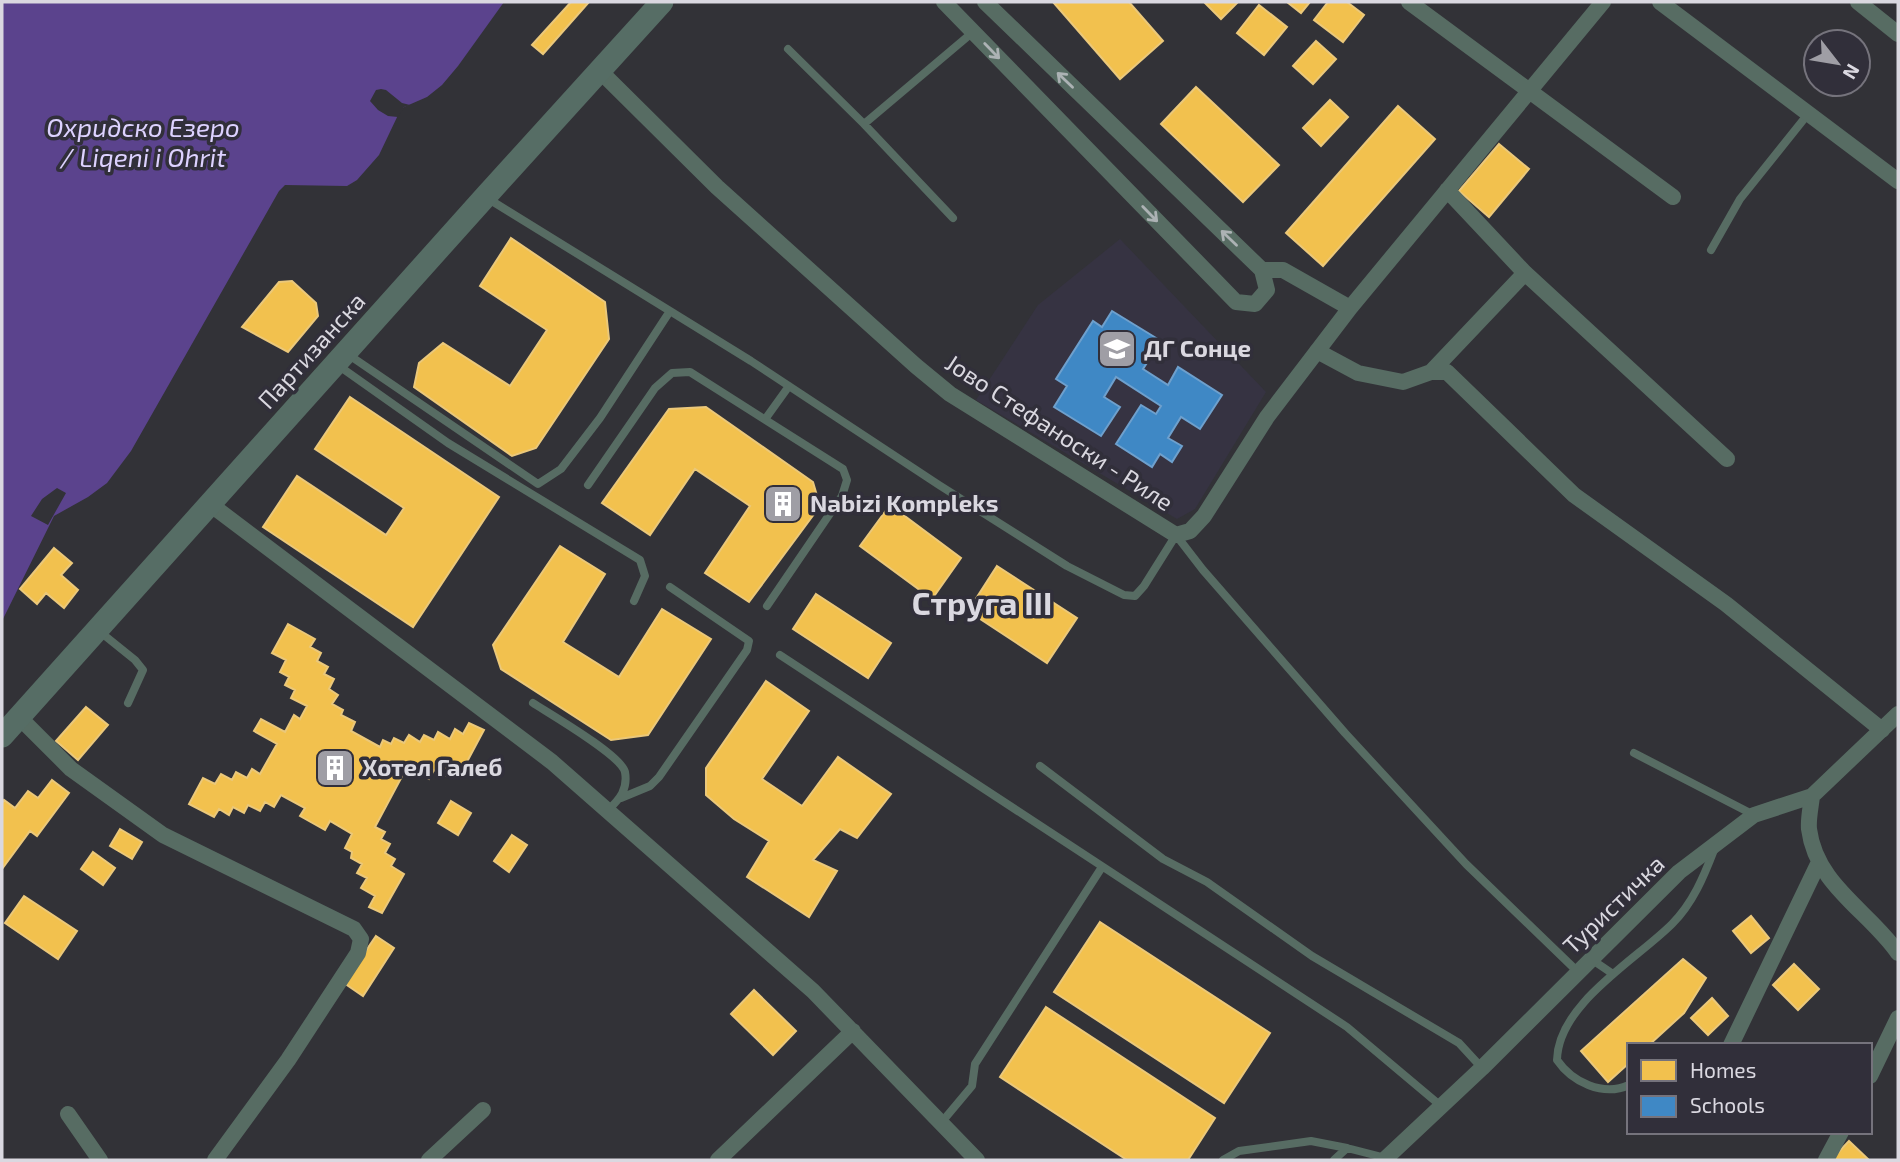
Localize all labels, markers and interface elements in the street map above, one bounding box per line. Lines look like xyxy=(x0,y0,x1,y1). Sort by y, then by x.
north arrow xyxy=(1802,28,1872,98)
one-way arrow xyxy=(983,42,1000,59)
text: N xyxy=(1839,60,1865,84)
one-way arrow xyxy=(1057,71,1074,88)
water label: Охридско Езеро / Liqeni i Ohrit xyxy=(46,111,240,172)
one-way arrow xyxy=(1142,205,1159,222)
one-way arrow xyxy=(1221,230,1238,247)
street label: Партизанска xyxy=(251,286,371,414)
school or university icon: ДГ Сонце xyxy=(1096,328,1138,370)
place label: ДГ Сонце xyxy=(1144,333,1251,362)
street label: Јово Стефаноски - Риле xyxy=(941,347,1179,516)
building icon: Nabizi Kompleks xyxy=(762,483,804,525)
place label: Nabizi Kompleks xyxy=(810,488,998,517)
district label: Струга III xyxy=(912,583,1052,622)
building icon: Хотел Галеб xyxy=(314,747,356,789)
place label: Хотел Галеб xyxy=(362,752,502,781)
street label: Туристичка xyxy=(1556,848,1670,960)
legend xyxy=(1627,1043,1872,1134)
text: Homes xyxy=(1690,1057,1756,1082)
text: Schools xyxy=(1690,1092,1765,1117)

